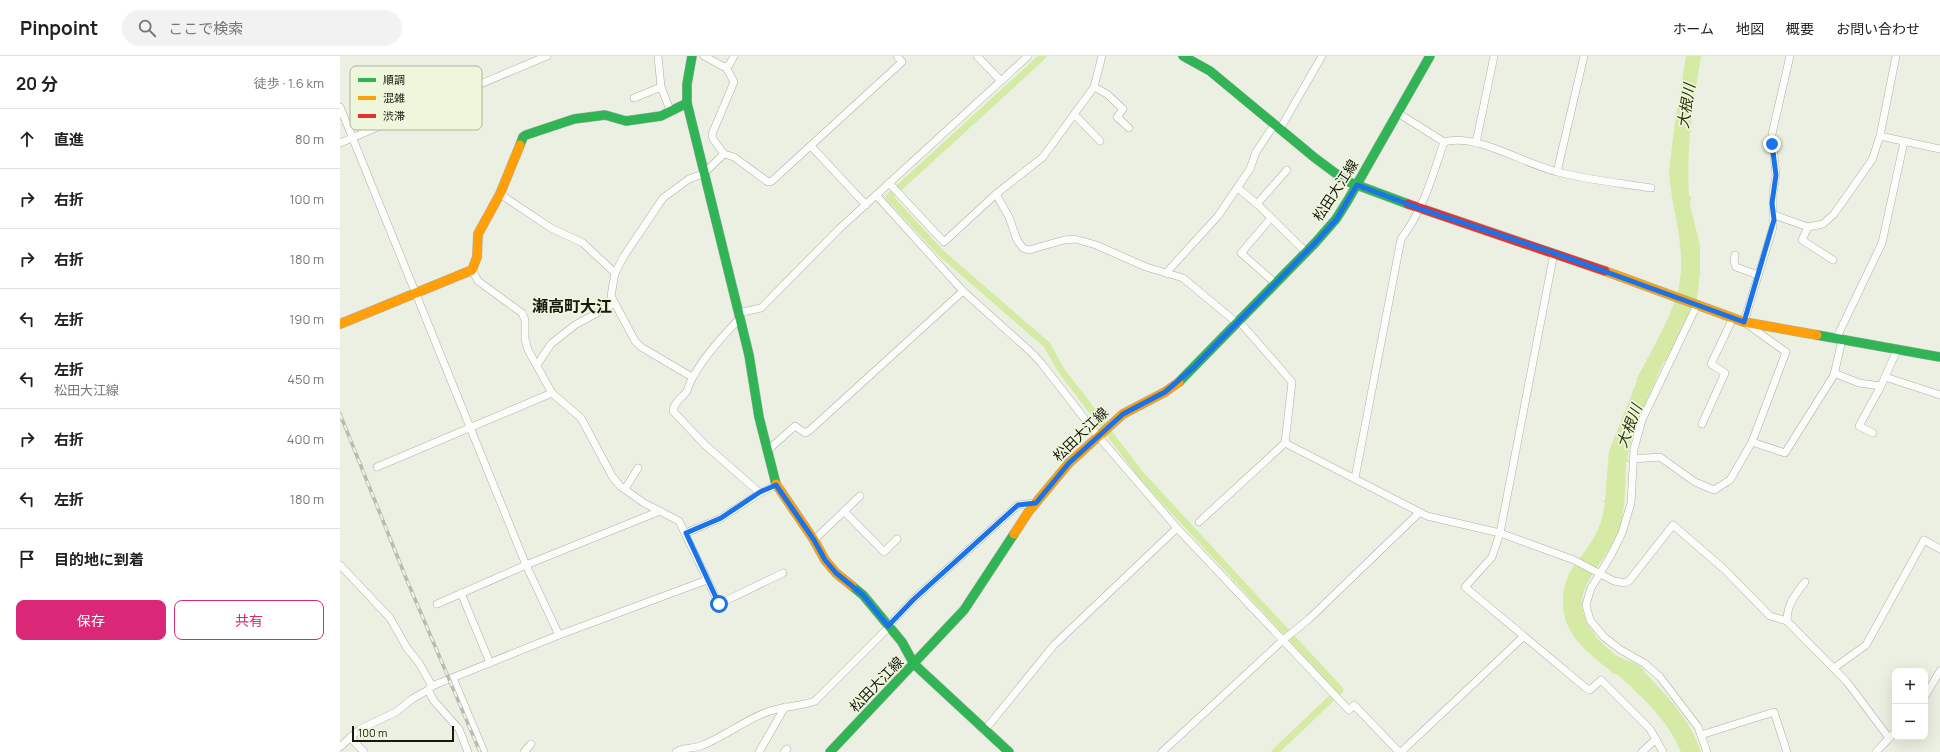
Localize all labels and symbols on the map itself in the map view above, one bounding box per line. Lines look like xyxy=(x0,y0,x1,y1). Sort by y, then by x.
legend xyxy=(350,66,482,130)
text: 順調 xyxy=(383,72,405,87)
water label: 大根川 xyxy=(1672,80,1700,130)
text: 混雑 xyxy=(383,90,405,105)
text: 渋滞 xyxy=(383,108,405,123)
route end xyxy=(1763,135,1781,153)
street label: 松田大江線 xyxy=(1308,155,1362,225)
district label: 瀬高町大江 xyxy=(532,295,612,317)
water label: 大根川 xyxy=(1611,399,1648,451)
street label: 松田大江線 xyxy=(1048,403,1112,465)
route start xyxy=(710,595,728,613)
street label: 松田大江線 xyxy=(845,652,907,716)
scale bar xyxy=(352,724,454,743)

